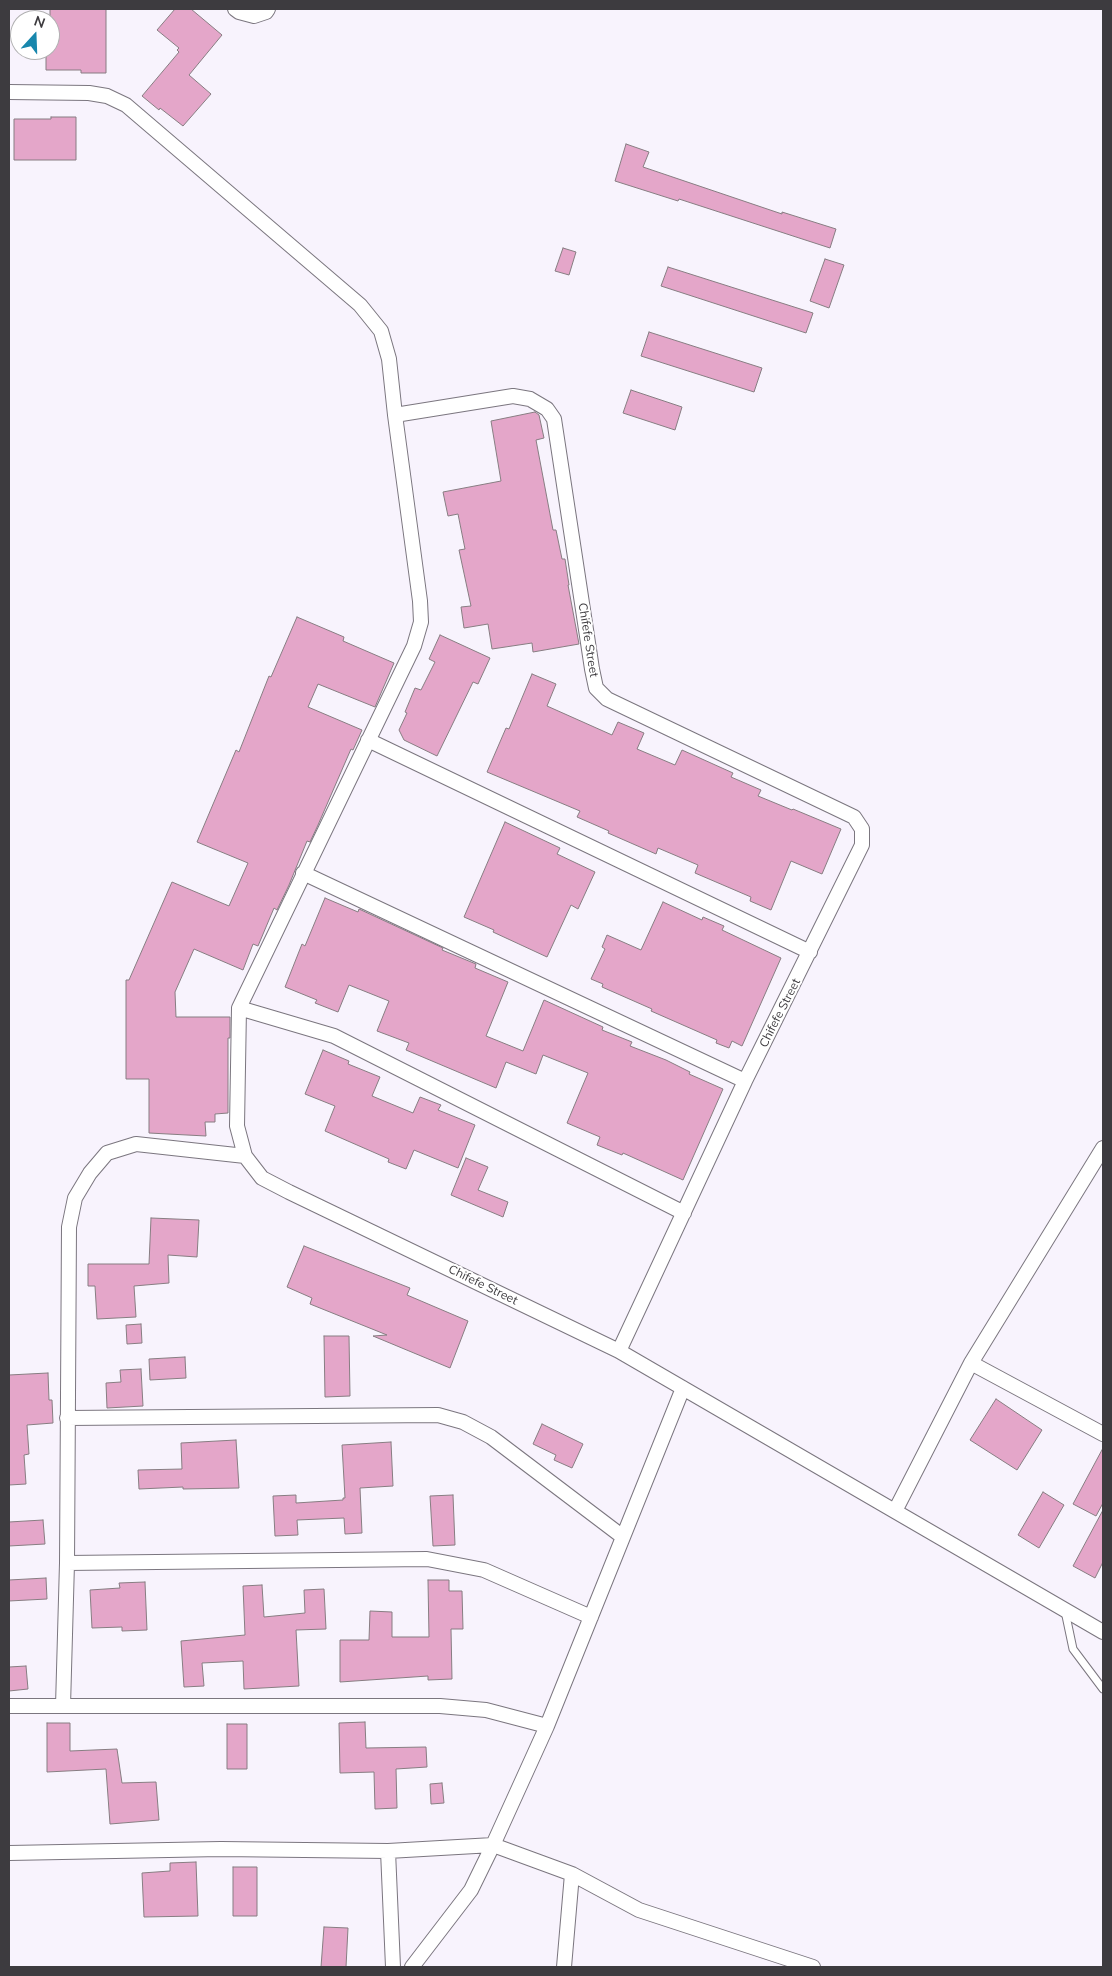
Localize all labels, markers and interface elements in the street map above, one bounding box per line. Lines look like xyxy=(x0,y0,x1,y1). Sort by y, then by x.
north arrow xyxy=(10,10,60,60)
text: N xyxy=(32,12,48,32)
street label: Chifefe Street xyxy=(575,602,601,678)
street label: Chifefe Street xyxy=(757,976,803,1050)
street label: Chifefe Street xyxy=(446,1262,520,1308)

